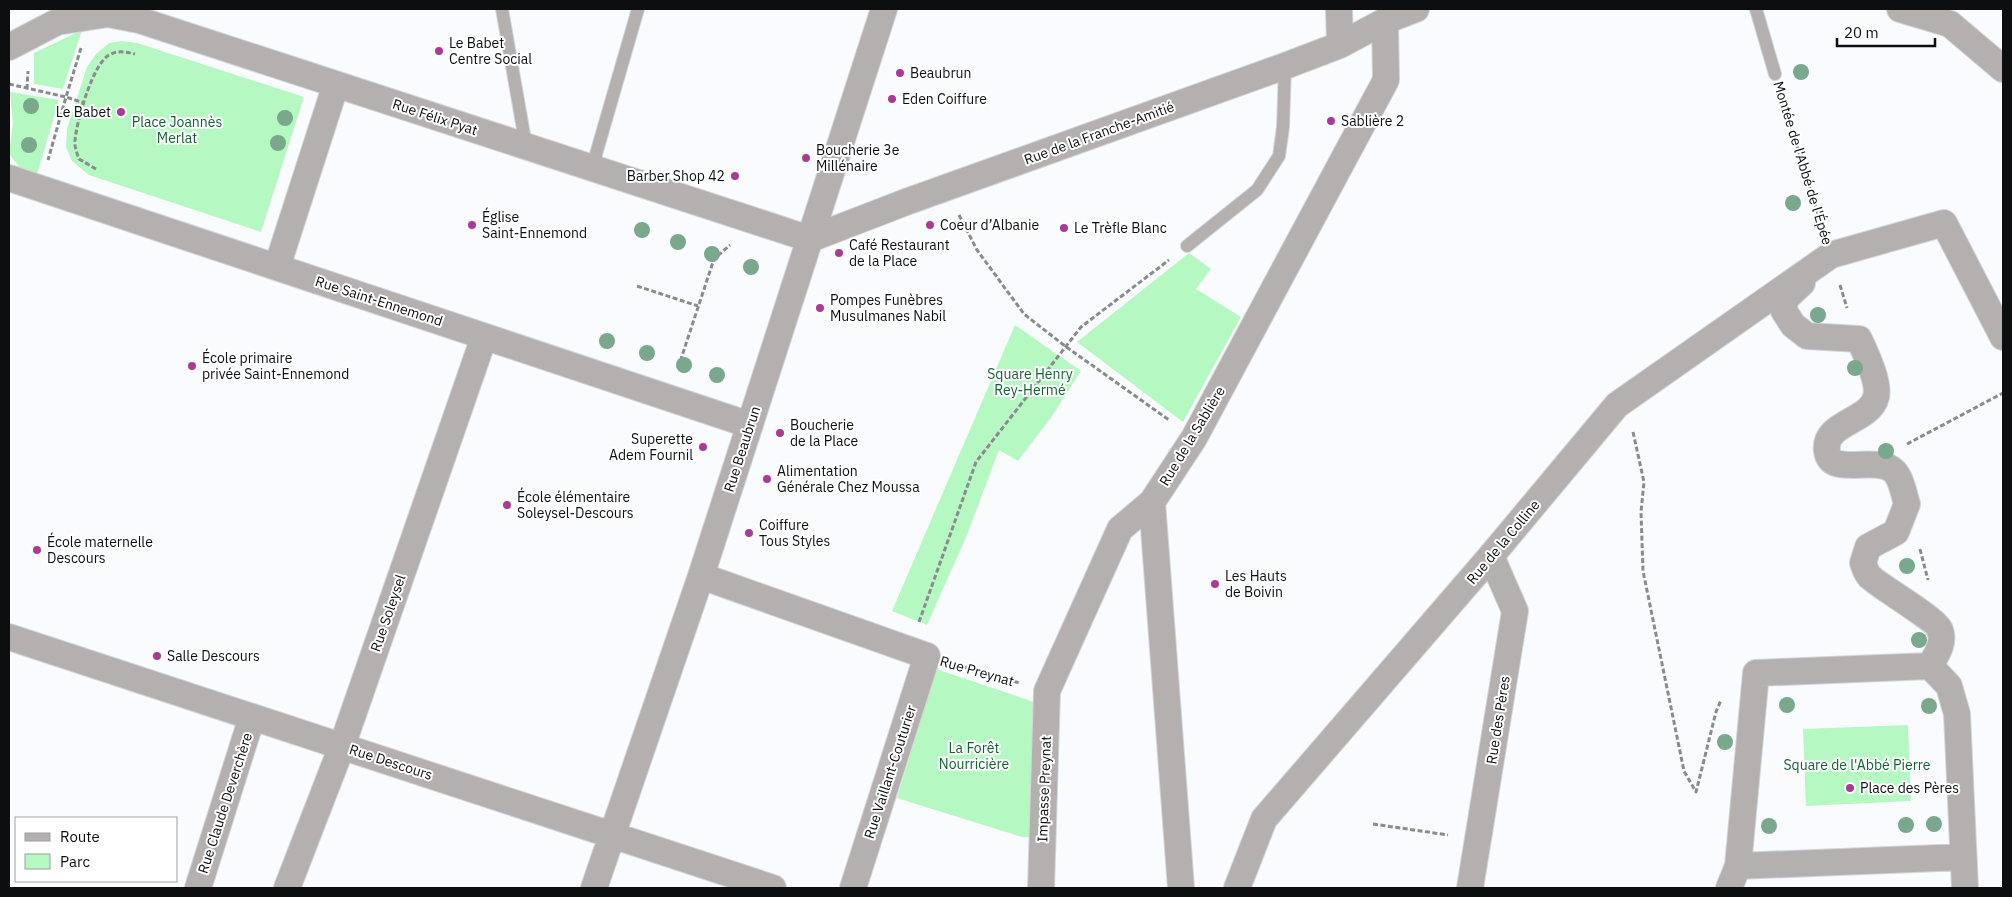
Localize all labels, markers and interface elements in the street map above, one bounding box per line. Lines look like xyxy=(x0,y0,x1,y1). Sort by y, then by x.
scale bar xyxy=(1837,15,1934,47)
text: 20 m xyxy=(1844,23,1879,42)
place label: Le Babet Centre Social xyxy=(449,34,532,68)
marker: Le Babet Centre Social xyxy=(433,45,445,57)
place label: Beaubrun xyxy=(910,64,971,82)
marker: Beaubrun xyxy=(894,67,906,79)
street label: Montée de l'Abbé de l'Épée xyxy=(1769,79,1838,247)
place label: Eden Coiffure xyxy=(902,90,987,108)
marker: Eden Coiffure xyxy=(886,93,898,105)
street label: Rue Félix Pyat xyxy=(390,95,480,139)
street label: Rue de la Franche-Amitié xyxy=(1021,97,1177,169)
place label: Le Babet xyxy=(56,103,111,121)
marker: Le Babet xyxy=(115,106,127,118)
place label: Sablière 2 xyxy=(1341,112,1404,130)
park label: Place Joannès Merlat xyxy=(132,113,222,147)
marker: Sablière 2 xyxy=(1325,115,1337,127)
place label: Boucherie 3e Millénaire xyxy=(816,141,900,175)
marker: Boucherie 3e Millénaire xyxy=(800,152,812,164)
place label: Barber Shop 42 xyxy=(627,167,725,185)
marker: Barber Shop 42 xyxy=(729,170,741,182)
place label: Église Saint-Ennemond xyxy=(482,207,587,242)
place label: Coeur d’Albanie xyxy=(940,216,1040,234)
marker: Église Saint-Ennemond xyxy=(466,219,478,231)
marker: Coeur d’Albanie xyxy=(924,219,936,231)
place label: Le Trèfle Blanc xyxy=(1074,219,1167,237)
marker: Le Trèfle Blanc xyxy=(1058,222,1070,234)
place label: Café Restaurant de la Place xyxy=(849,236,950,270)
marker: Café Restaurant de la Place xyxy=(833,247,845,259)
street label: Rue Saint-Ennemond xyxy=(313,272,445,330)
place label: Pompes Funèbres Musulmanes Nabil xyxy=(830,291,946,325)
marker: Pompes Funèbres Musulmanes Nabil xyxy=(814,302,826,314)
place label: École primaire privée Saint-Ennemond xyxy=(202,348,349,383)
marker: École primaire privée Saint-Ennemond xyxy=(186,360,198,372)
park label: Square Henry Rey-Hermé xyxy=(987,365,1073,399)
street label: Rue de la Sablière xyxy=(1155,383,1229,489)
street label: Rue Beaubrun xyxy=(720,404,764,494)
place label: Boucherie de la Place xyxy=(790,416,858,450)
marker: Boucherie de la Place xyxy=(774,427,786,439)
place label: Superette Adem Fournil xyxy=(609,430,693,464)
marker: Superette Adem Fournil xyxy=(697,441,709,453)
place label: Alimentation Générale Chez Moussa xyxy=(777,462,920,496)
marker: Alimentation Générale Chez Moussa xyxy=(761,473,773,485)
place label: École élémentaire Soleysel-Descours xyxy=(517,487,634,522)
street label: Rue de la Colline xyxy=(1462,496,1544,588)
marker: École élémentaire Soleysel-Descours xyxy=(501,499,513,511)
place label: Coiffure Tous Styles xyxy=(759,516,831,550)
marker: Coiffure Tous Styles xyxy=(743,527,755,539)
place label: École maternelle Descours xyxy=(47,532,153,567)
marker: École maternelle Descours xyxy=(31,544,43,556)
place label: Les Hauts de Boivin xyxy=(1225,567,1287,601)
street label: Rue Soleysel xyxy=(366,572,410,654)
marker: Les Hauts de Boivin xyxy=(1209,578,1221,590)
place label: Salle Descours xyxy=(167,647,260,665)
marker: Salle Descours xyxy=(151,650,163,662)
street label: Rue Preynat xyxy=(938,652,1016,690)
street label: Rue des Pères xyxy=(1482,674,1514,766)
street label: Rue Vaillant-Couturier xyxy=(860,703,920,841)
street label: Rue Claude Deverchère xyxy=(194,730,256,876)
street label: Impasse Preynat xyxy=(1033,735,1055,842)
park label: La Forêt Nourricière xyxy=(939,739,1010,773)
street label: Rue Descours xyxy=(347,740,435,784)
park label: Square de l'Abbé Pierre xyxy=(1783,756,1931,774)
place label: Place des Pères xyxy=(1860,779,1959,797)
marker: Place des Pères xyxy=(1844,782,1856,794)
legend xyxy=(15,817,178,882)
text: Route xyxy=(60,827,100,846)
text: Parc xyxy=(60,852,90,871)

